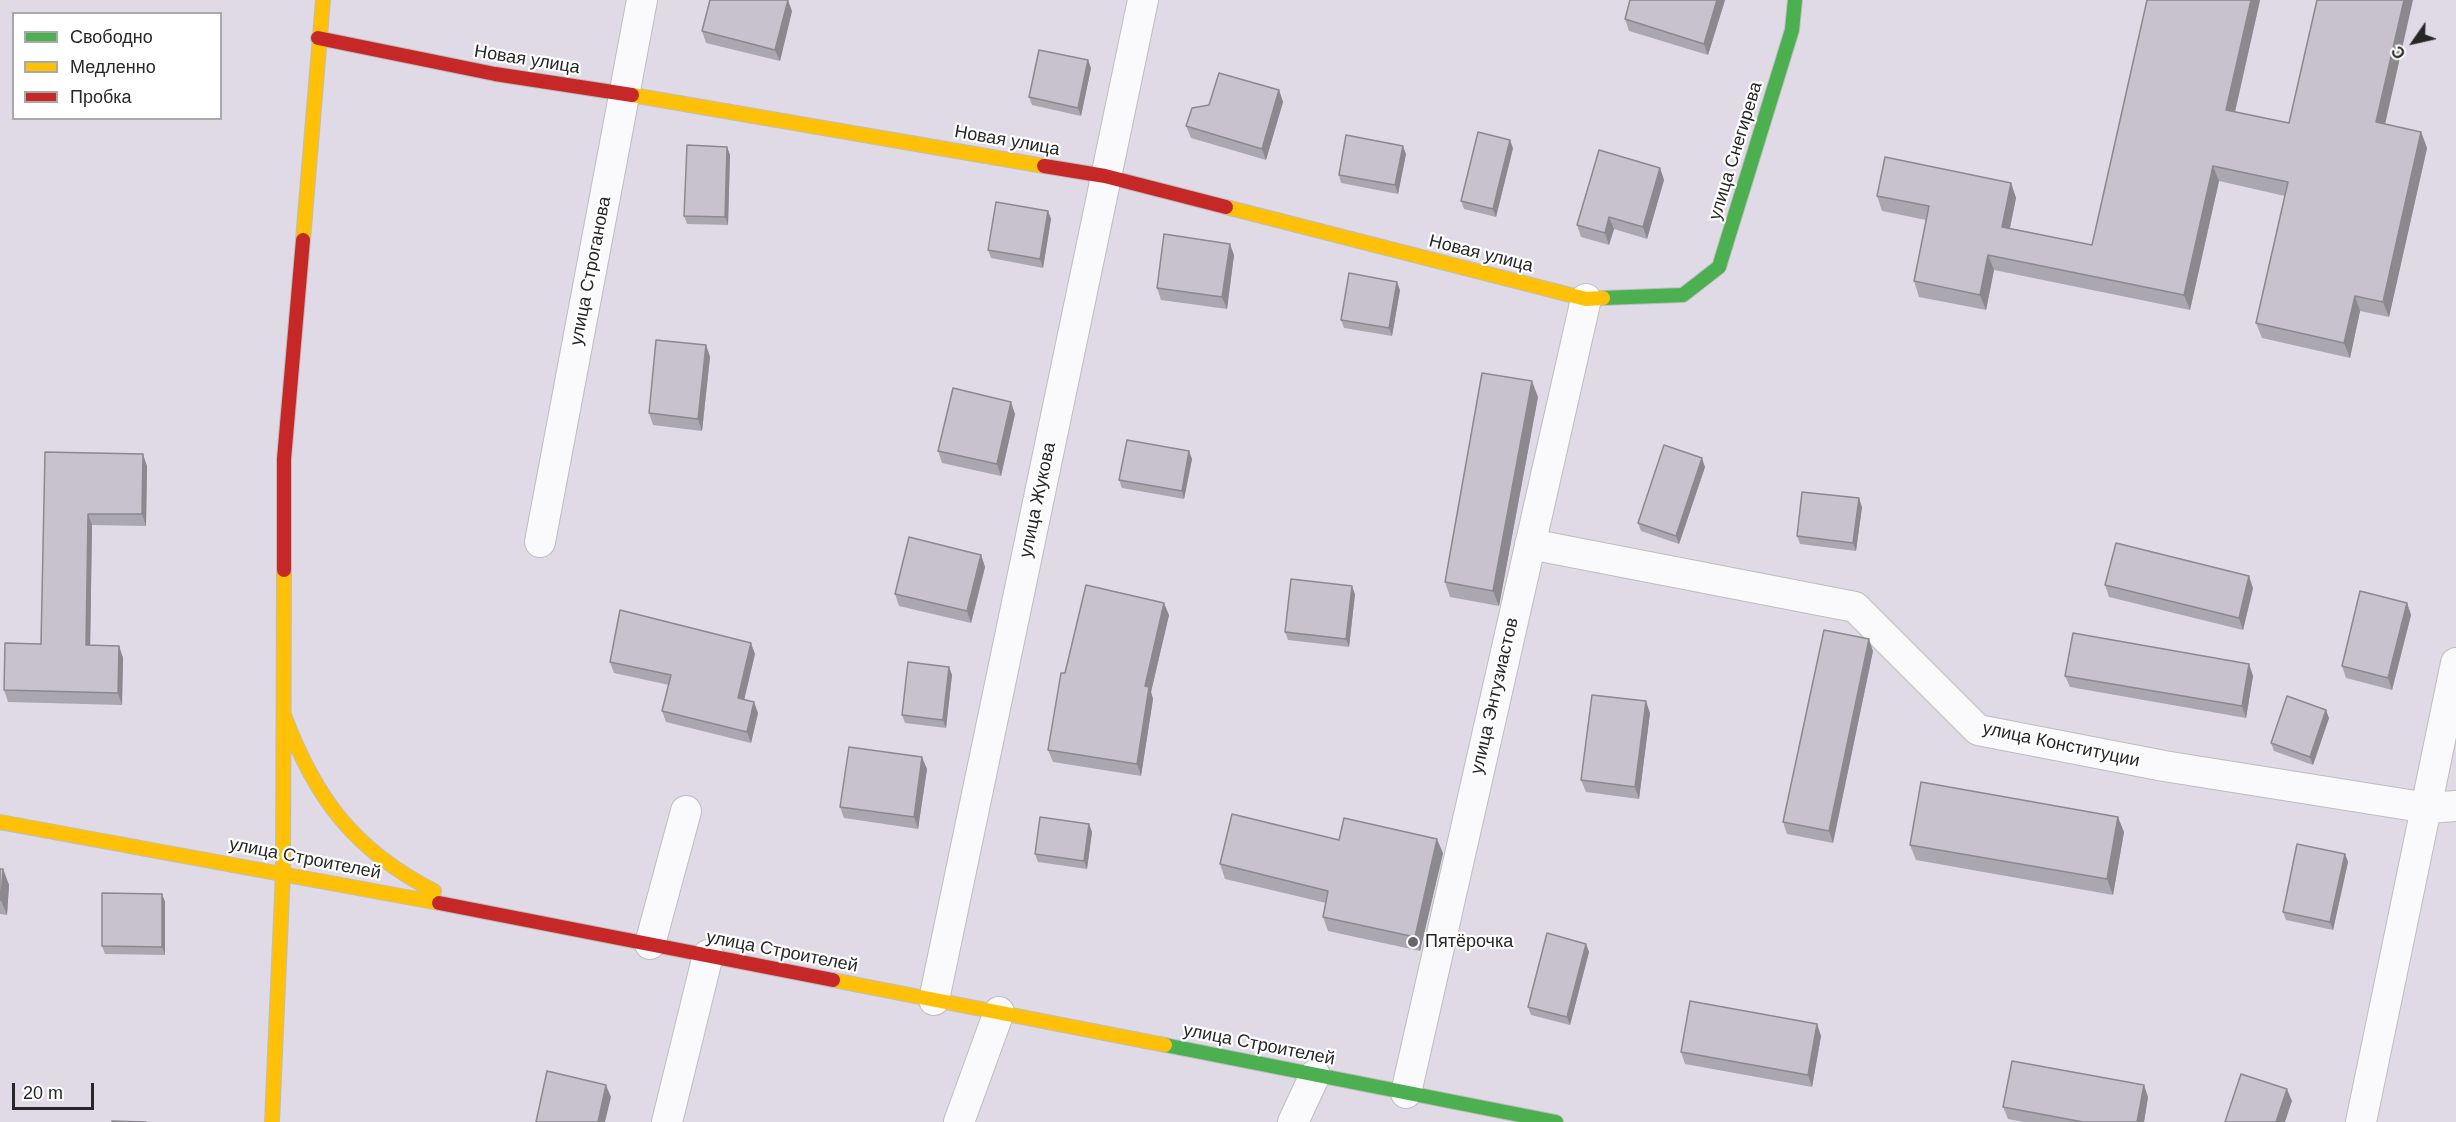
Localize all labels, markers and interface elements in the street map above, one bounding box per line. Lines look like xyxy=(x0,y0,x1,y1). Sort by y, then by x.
legend xyxy=(12,12,222,120)
north arrow xyxy=(2384,12,2444,72)
text: Свободно xyxy=(70,27,153,47)
street label: Новая улица xyxy=(473,41,581,79)
text: С xyxy=(2388,43,2409,62)
text: Медленно xyxy=(70,57,156,77)
street label: улица Снегирева xyxy=(1705,79,1767,223)
text: Пробка xyxy=(70,87,132,107)
street label: Новая улица xyxy=(953,121,1061,161)
street label: улица Строганова xyxy=(566,195,616,347)
street label: Новая улица xyxy=(1427,231,1535,277)
street label: улица Жукова xyxy=(1015,440,1061,560)
street label: улица Энтузиастов xyxy=(1467,616,1523,776)
street label: улица Конституции xyxy=(1980,718,2142,772)
street label: улица Строителей xyxy=(227,834,383,884)
street label: улица Строителей xyxy=(704,927,860,977)
place label: Пятёрочка xyxy=(1425,931,1513,953)
marker: Пятёрочка xyxy=(1406,935,1420,949)
street label: улица Строителей xyxy=(1181,1020,1337,1070)
scale bar xyxy=(15,1071,98,1109)
text: 20 m xyxy=(23,1083,63,1103)

